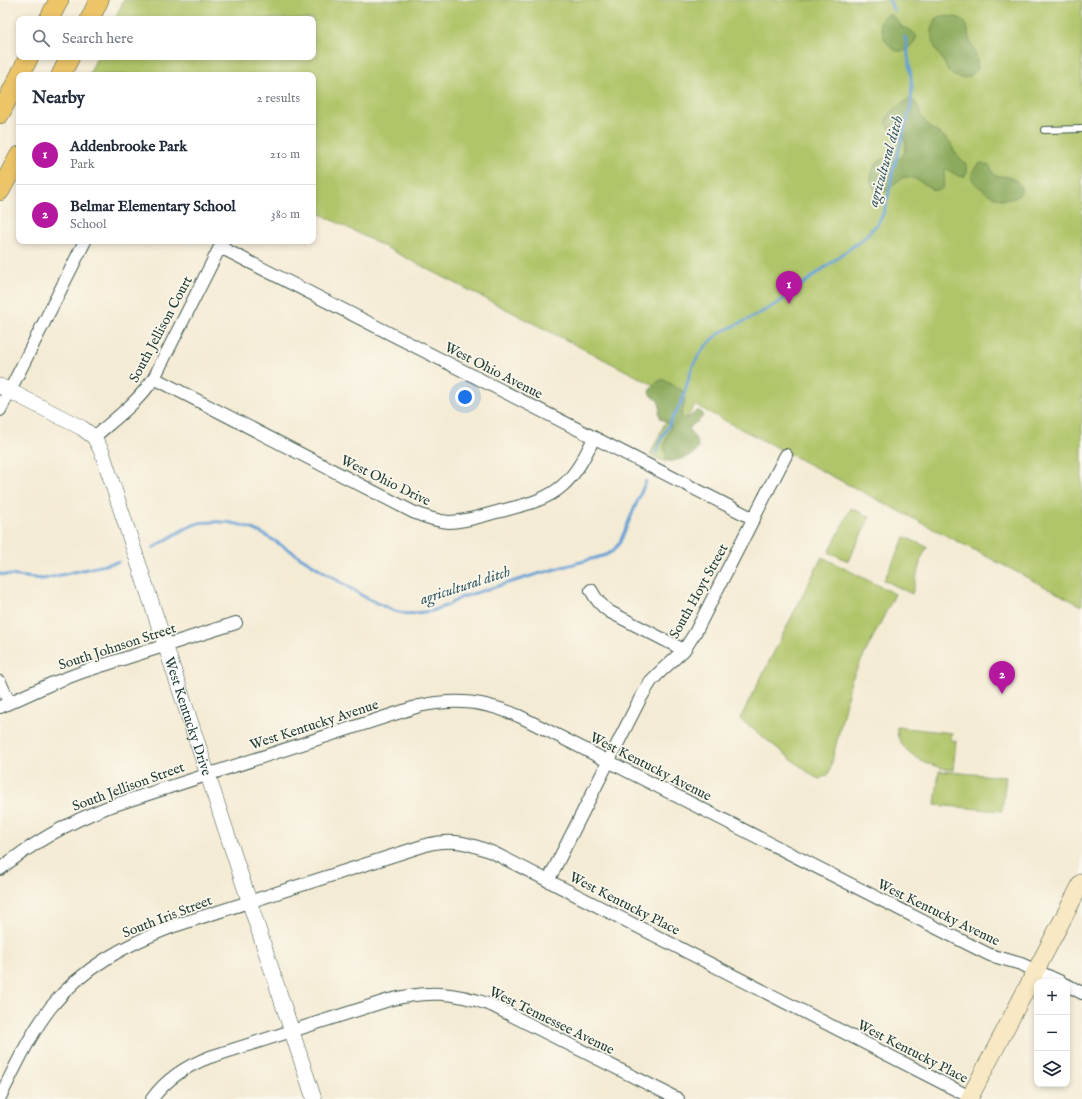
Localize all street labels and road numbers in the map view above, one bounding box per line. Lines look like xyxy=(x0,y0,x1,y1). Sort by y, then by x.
street label: South Jellison Court xyxy=(125,273,197,386)
street label: West Ohio Avenue xyxy=(441,338,546,404)
street label: West Ohio Drive xyxy=(338,451,434,511)
street label: South Hoyt Street xyxy=(665,541,733,642)
street label: South Johnson Street xyxy=(56,619,179,674)
street label: West Kentucky Drive xyxy=(160,655,216,779)
street label: West Kentucky Avenue xyxy=(248,695,381,754)
street label: West Kentucky Avenue xyxy=(587,728,715,806)
street label: South Jellison Street xyxy=(70,758,187,816)
street label: West Kentucky Place xyxy=(566,868,683,940)
street label: West Kentucky Avenue xyxy=(874,875,1003,951)
street label: South Iris Street xyxy=(120,891,215,942)
street label: West Tennessee Avenue xyxy=(486,983,618,1059)
street label: West Kentucky Place xyxy=(854,1016,971,1088)

